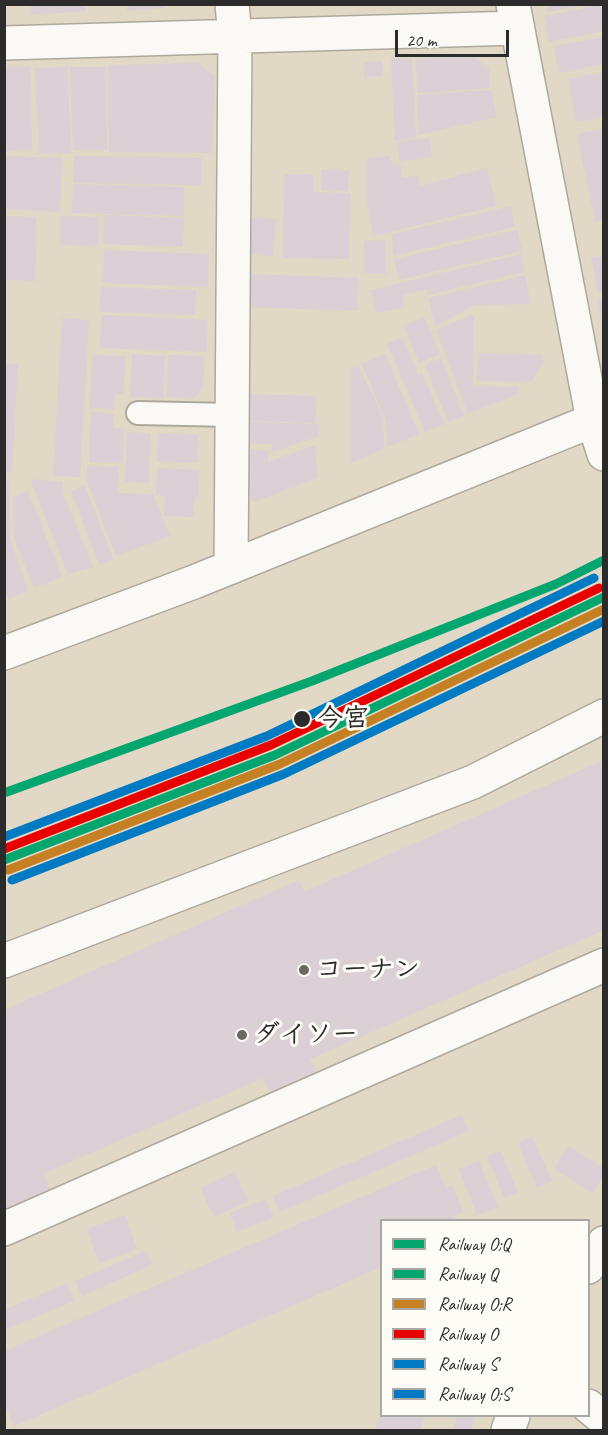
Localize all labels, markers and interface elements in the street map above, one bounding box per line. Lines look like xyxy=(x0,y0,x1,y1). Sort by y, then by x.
scale bar xyxy=(398,18,512,56)
text: 20 m xyxy=(406,29,437,51)
place label: 今宮 xyxy=(317,703,369,735)
marker: 今宮 xyxy=(292,709,312,729)
place label: コーナン xyxy=(316,954,420,986)
marker: コーナン xyxy=(297,963,311,977)
place label: ダイソー xyxy=(254,1019,358,1051)
marker: ダイソー xyxy=(235,1028,249,1042)
legend xyxy=(380,1219,590,1417)
text: Railway O;Q xyxy=(438,1233,510,1255)
text: Railway Q xyxy=(438,1263,498,1285)
text: Railway O;R xyxy=(438,1293,511,1315)
text: Railway O xyxy=(438,1323,498,1345)
text: Railway S xyxy=(438,1353,498,1375)
text: Railway O;S xyxy=(438,1383,510,1405)

